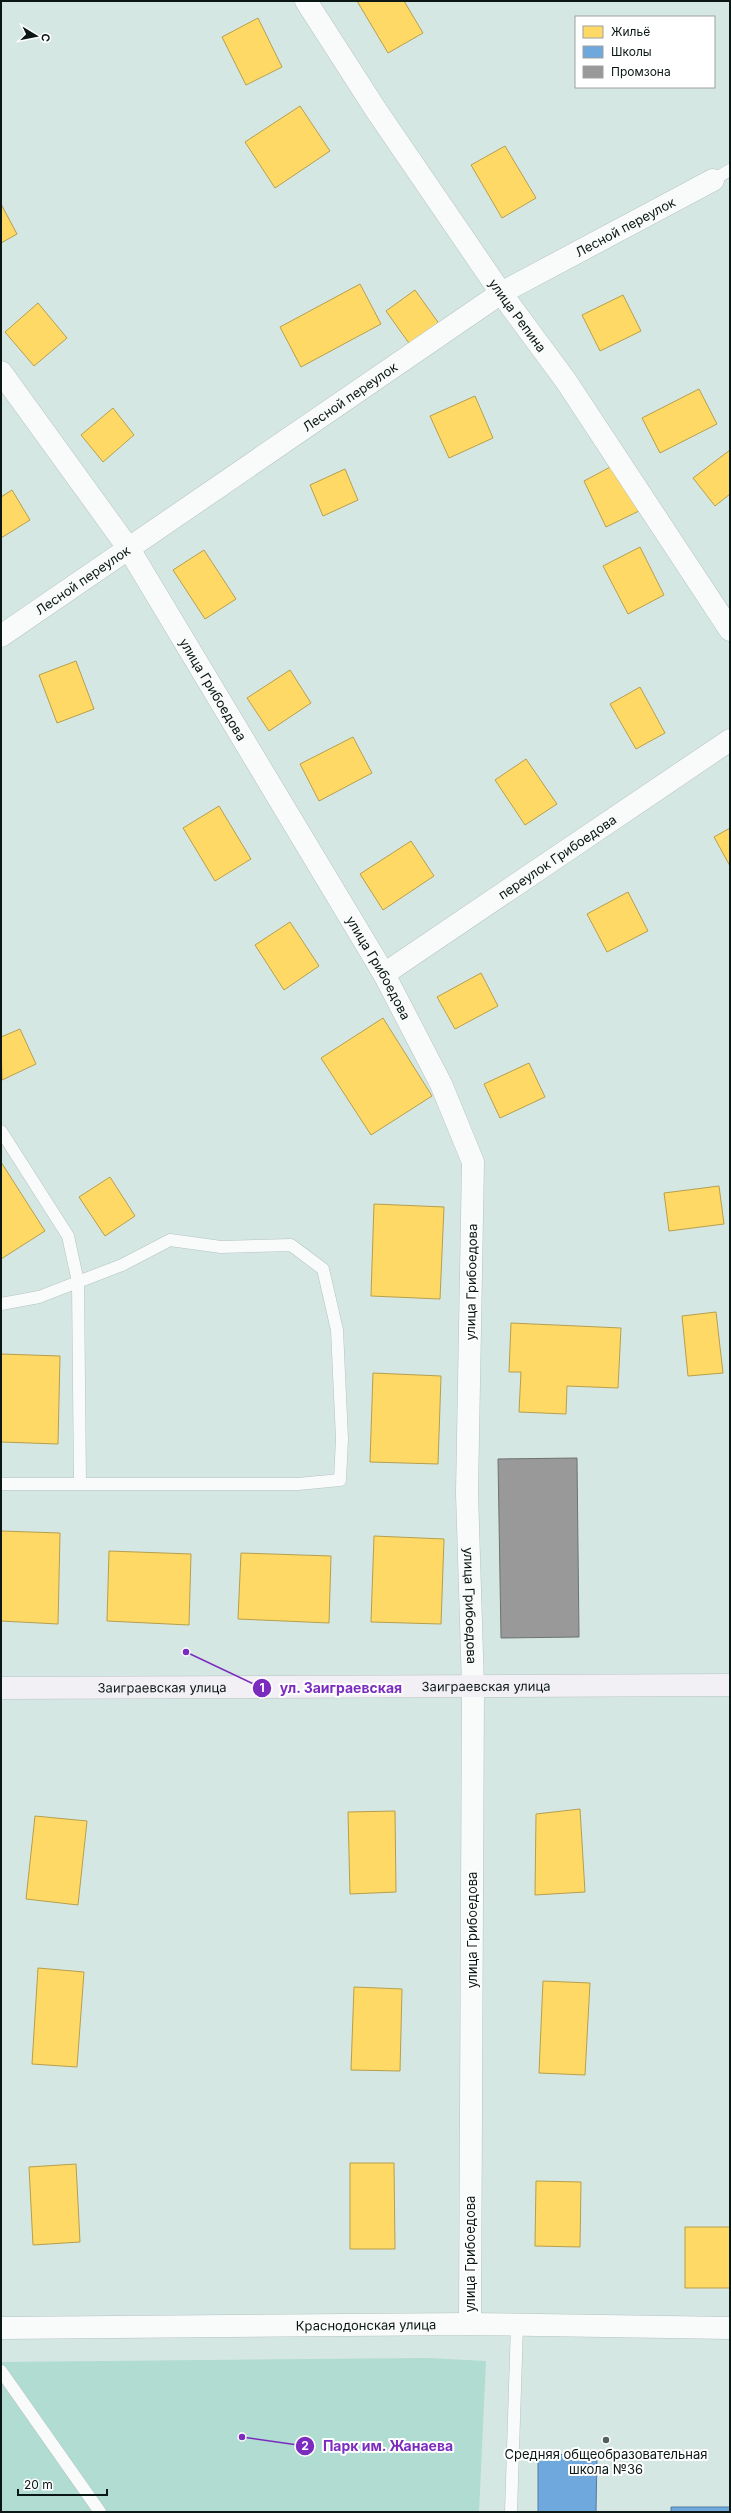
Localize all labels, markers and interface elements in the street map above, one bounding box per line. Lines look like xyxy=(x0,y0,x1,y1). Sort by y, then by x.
north arrow xyxy=(16,16,56,56)
legend xyxy=(575,16,715,88)
text: Жильё xyxy=(611,24,650,39)
text: С xyxy=(38,33,53,43)
text: Школы xyxy=(611,44,652,59)
text: Промзона xyxy=(611,64,671,79)
street label: Лесной переулок xyxy=(572,194,678,260)
street label: улица Репина xyxy=(486,276,550,355)
street label: Лесной переулок xyxy=(299,359,400,435)
street label: Лесной переулок xyxy=(32,542,133,618)
street label: улица Грибоедова xyxy=(176,635,250,743)
street label: переулок Грибоедова xyxy=(495,811,619,903)
street label: улица Грибоедова xyxy=(343,913,414,1022)
street label: улица Грибоедова xyxy=(462,1224,480,1340)
street label: улица Грибоедова xyxy=(461,1547,480,1664)
callout: ул. Заиграевская xyxy=(252,1675,411,1701)
street label: Заиграевская улица xyxy=(422,1678,550,1694)
street label: Заиграевская улица xyxy=(98,1679,226,1696)
text: ул. Заиграевская xyxy=(280,1679,402,1696)
text: 1 xyxy=(259,1680,265,1695)
street label: улица Грибоедова xyxy=(464,1872,480,1988)
street label: улица Грибоедова xyxy=(462,2196,478,2312)
street label: Краснодонская улица xyxy=(296,2316,436,2333)
callout: Парк им. Жанаева xyxy=(295,2433,461,2459)
marker: Средняя общеобразовательная школа №36 xyxy=(601,2435,611,2445)
text: Парк им. Жанаева xyxy=(323,2437,453,2454)
text: 2 xyxy=(301,2438,309,2453)
place label: Средняя общеобразовательная школа №36 xyxy=(505,2446,707,2477)
scale bar xyxy=(18,2471,107,2497)
text: 20 m xyxy=(24,2477,53,2492)

